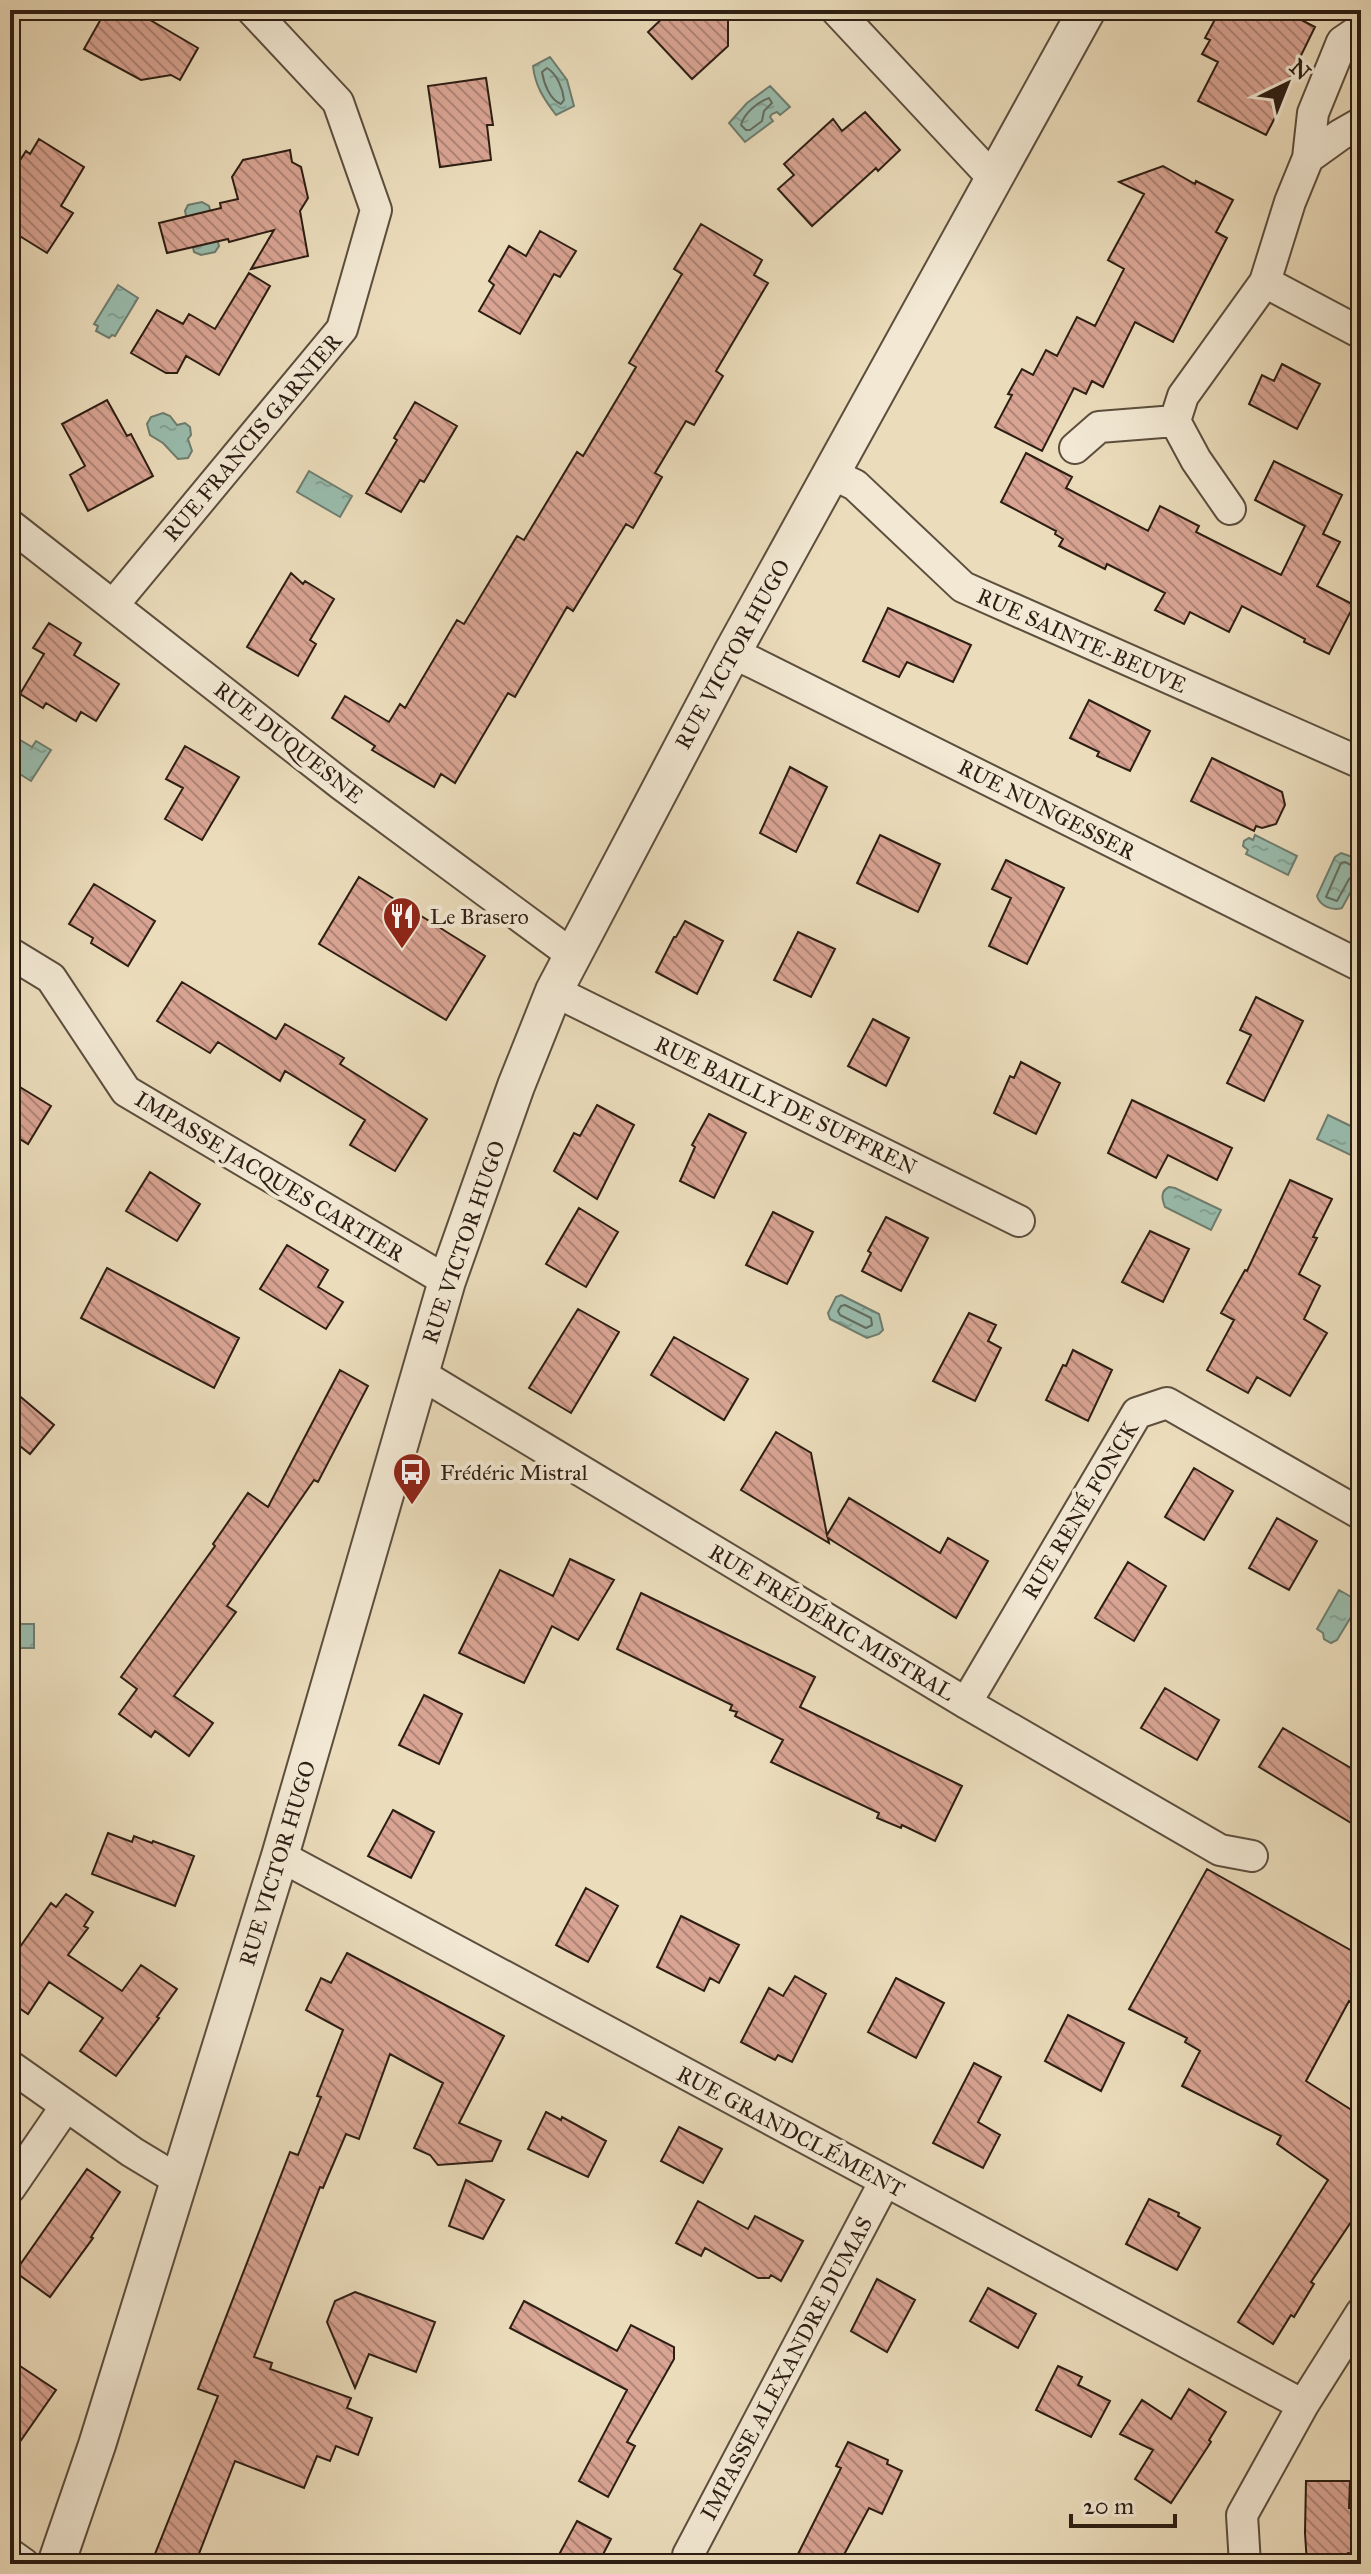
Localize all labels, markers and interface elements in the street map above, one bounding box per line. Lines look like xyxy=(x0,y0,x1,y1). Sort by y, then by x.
north arrow xyxy=(1247,44,1327,124)
text: N xyxy=(1284,53,1317,86)
street label: RUE FRANCIS GARNIER xyxy=(157,327,348,547)
street label: RUE VICTOR HUGO xyxy=(669,555,796,754)
street label: RUE SAINTE-BEUVE xyxy=(973,582,1191,699)
street label: RUE DUQUESNE xyxy=(209,676,369,809)
street label: RUE NUNGESSER xyxy=(954,753,1140,866)
restaurant icon: Le Brasero xyxy=(381,895,423,950)
place label: Le Brasero xyxy=(430,903,529,930)
street label: RUE BAILLY DE SUFFREN xyxy=(650,1030,922,1181)
street label: IMPASSE JACQUES CARTIER xyxy=(130,1085,410,1268)
street label: RUE VICTOR HUGO xyxy=(416,1137,511,1347)
street label: RUE RENÉ FONCK xyxy=(1017,1415,1145,1604)
bus stop icon: Frédéric Mistral xyxy=(391,1451,433,1506)
place label: Frédéric Mistral xyxy=(440,1459,588,1486)
street label: RUE FRÉDÉRIC MISTRAL xyxy=(704,1538,959,1707)
street label: RUE VICTOR HUGO xyxy=(233,1757,322,1969)
street label: RUE GRANDCLÉMENT xyxy=(672,2060,909,2203)
street label: IMPASSE ALEXANDRE DUMAS xyxy=(695,2212,878,2525)
scale bar xyxy=(1071,2478,1175,2528)
text: 20 m xyxy=(1083,2491,1134,2521)

